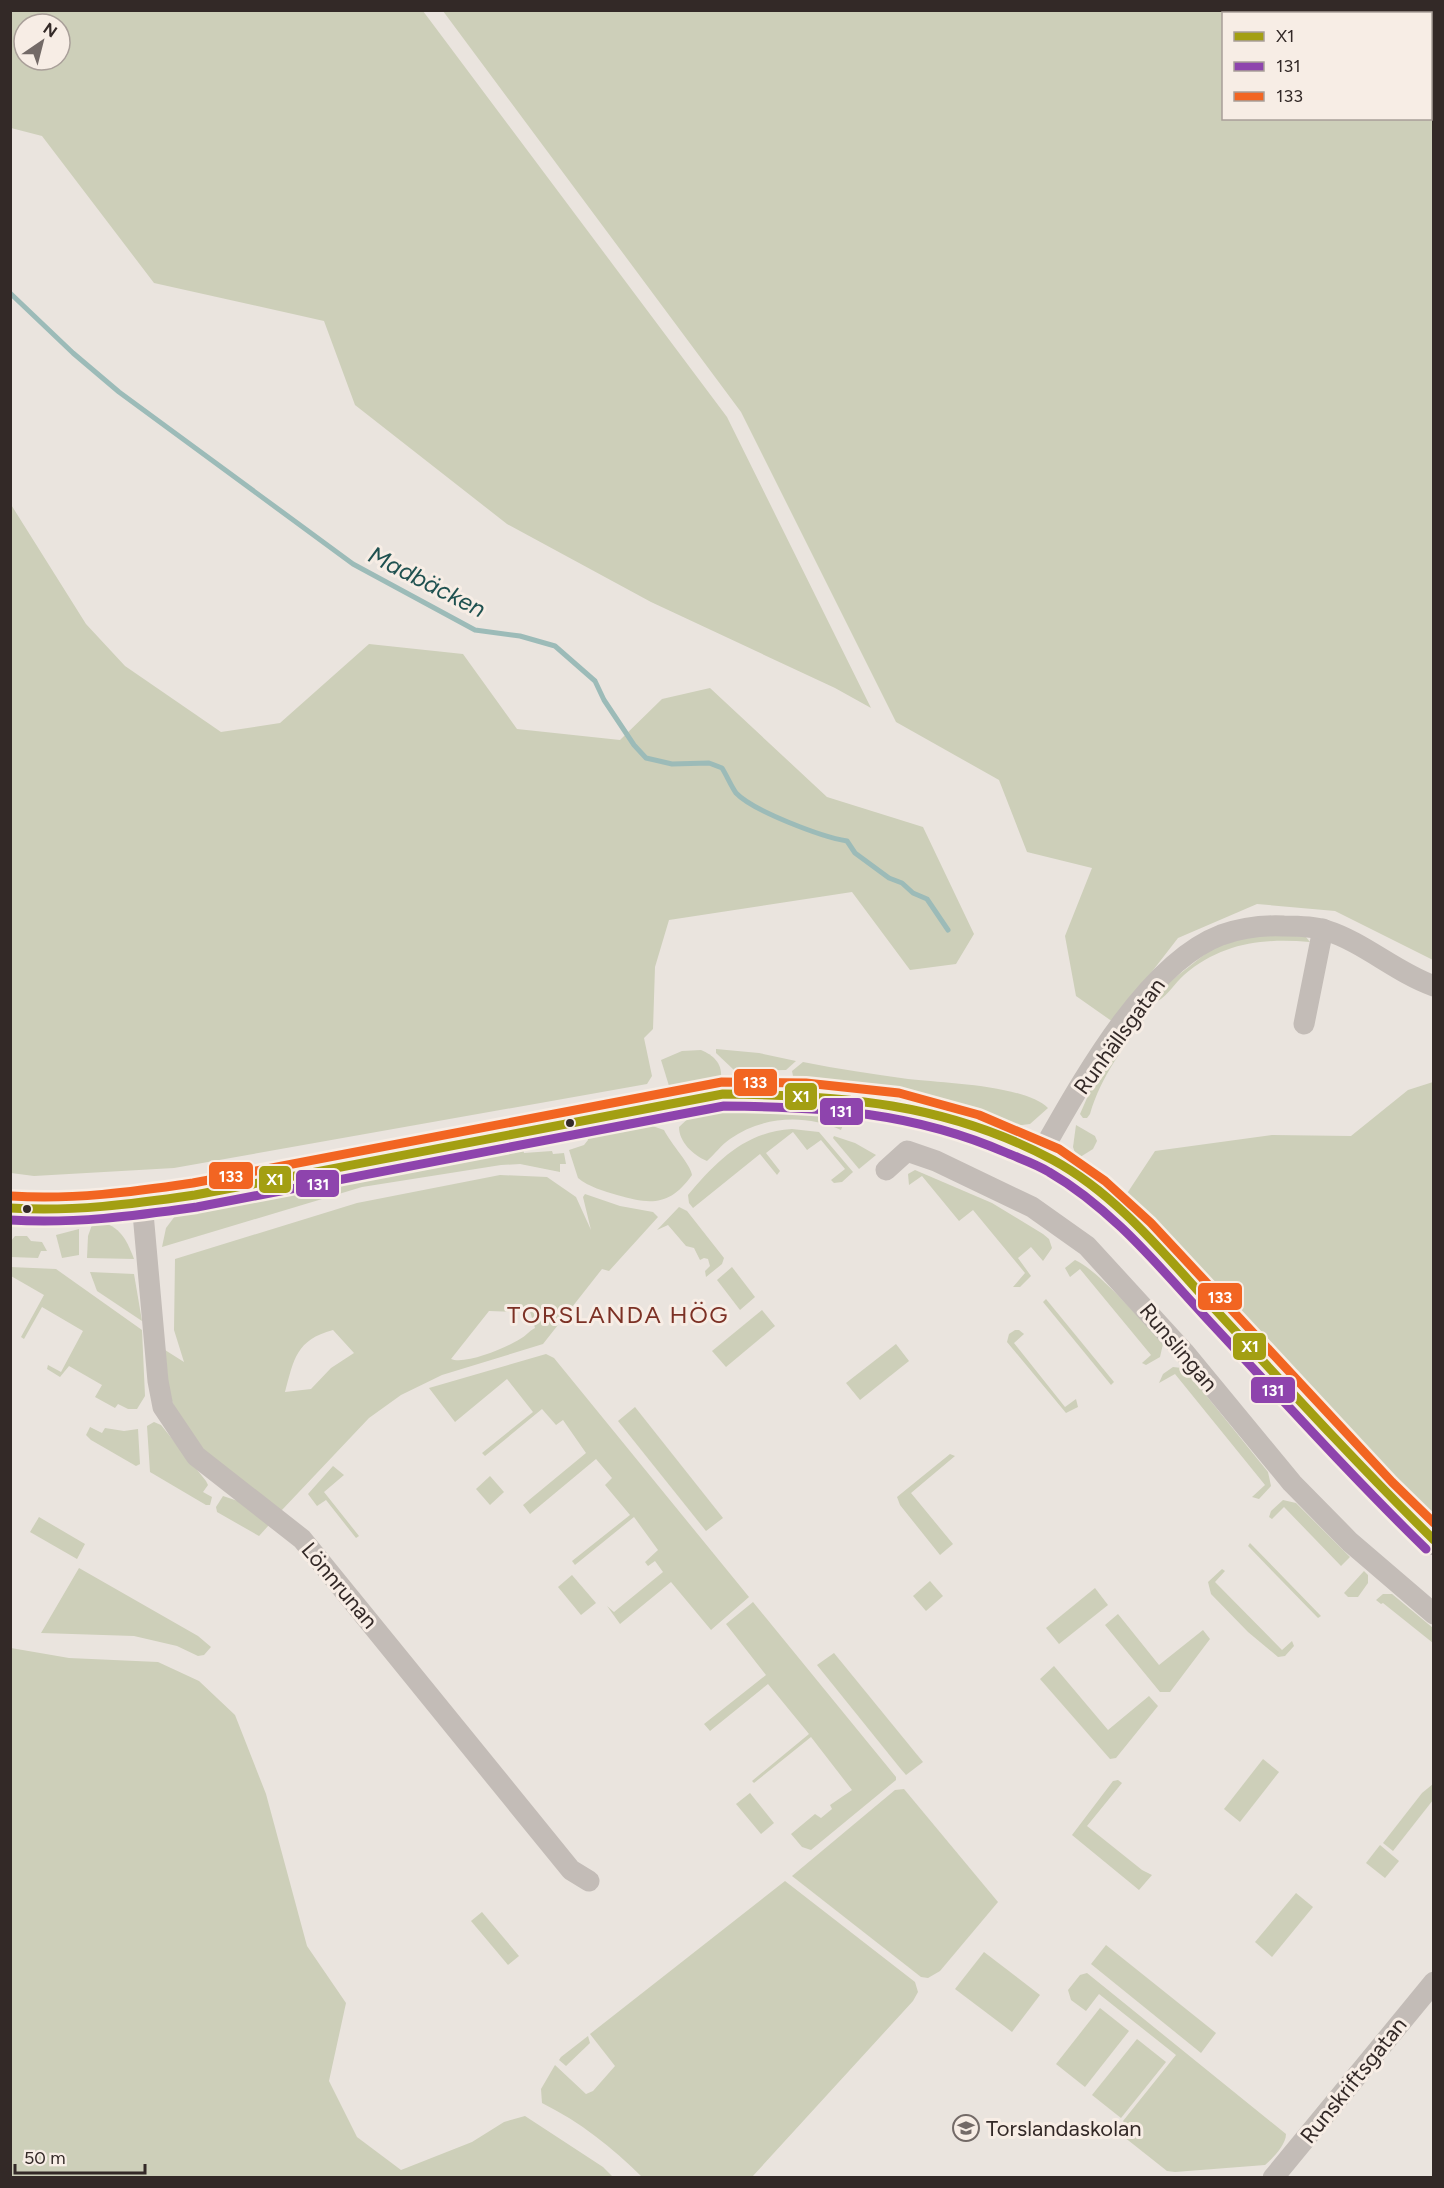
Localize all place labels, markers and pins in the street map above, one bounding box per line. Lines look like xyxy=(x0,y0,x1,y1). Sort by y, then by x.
unlabelled marker xyxy=(564,1117,576,1129)
unlabelled marker xyxy=(21,1203,33,1215)
school or university icon: Torslandaskolan xyxy=(951,2113,981,2143)
place label: Torslandaskolan xyxy=(986,2115,1141,2142)

